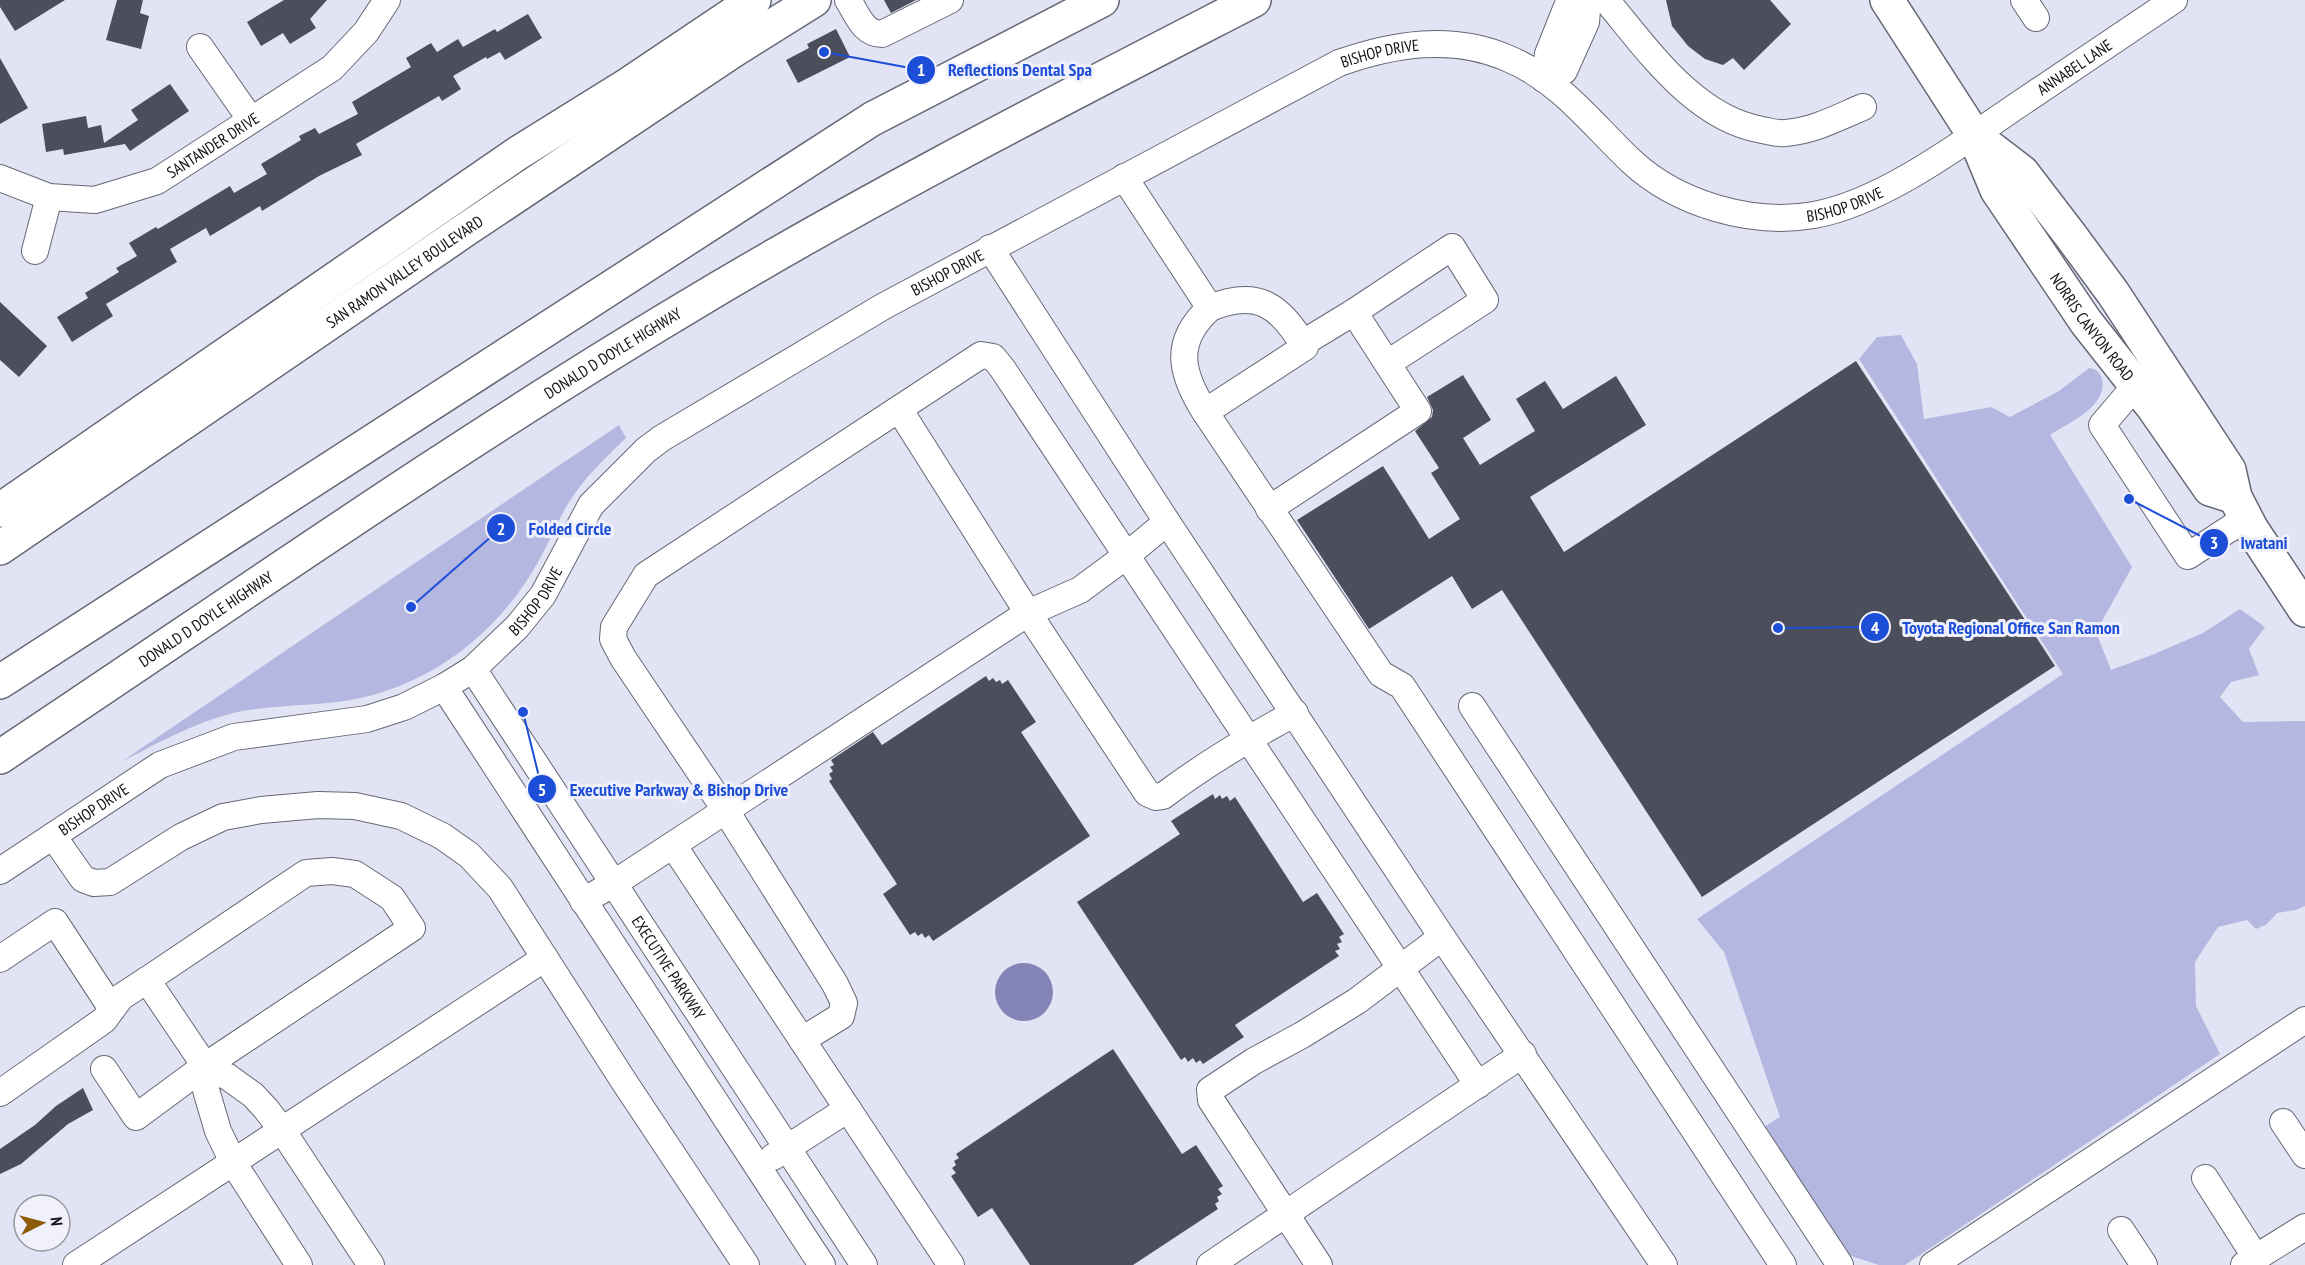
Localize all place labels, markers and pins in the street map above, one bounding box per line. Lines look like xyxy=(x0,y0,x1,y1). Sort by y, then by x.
callout: Reflections Dental Spa xyxy=(906,52,1104,88)
callout: Folded Circle xyxy=(486,510,623,546)
callout: Iwatani xyxy=(2199,525,2300,561)
callout: Toyota Regional Office San Ramon xyxy=(1860,609,2132,645)
callout: Executive Parkway & Bishop Drive xyxy=(527,771,800,807)

